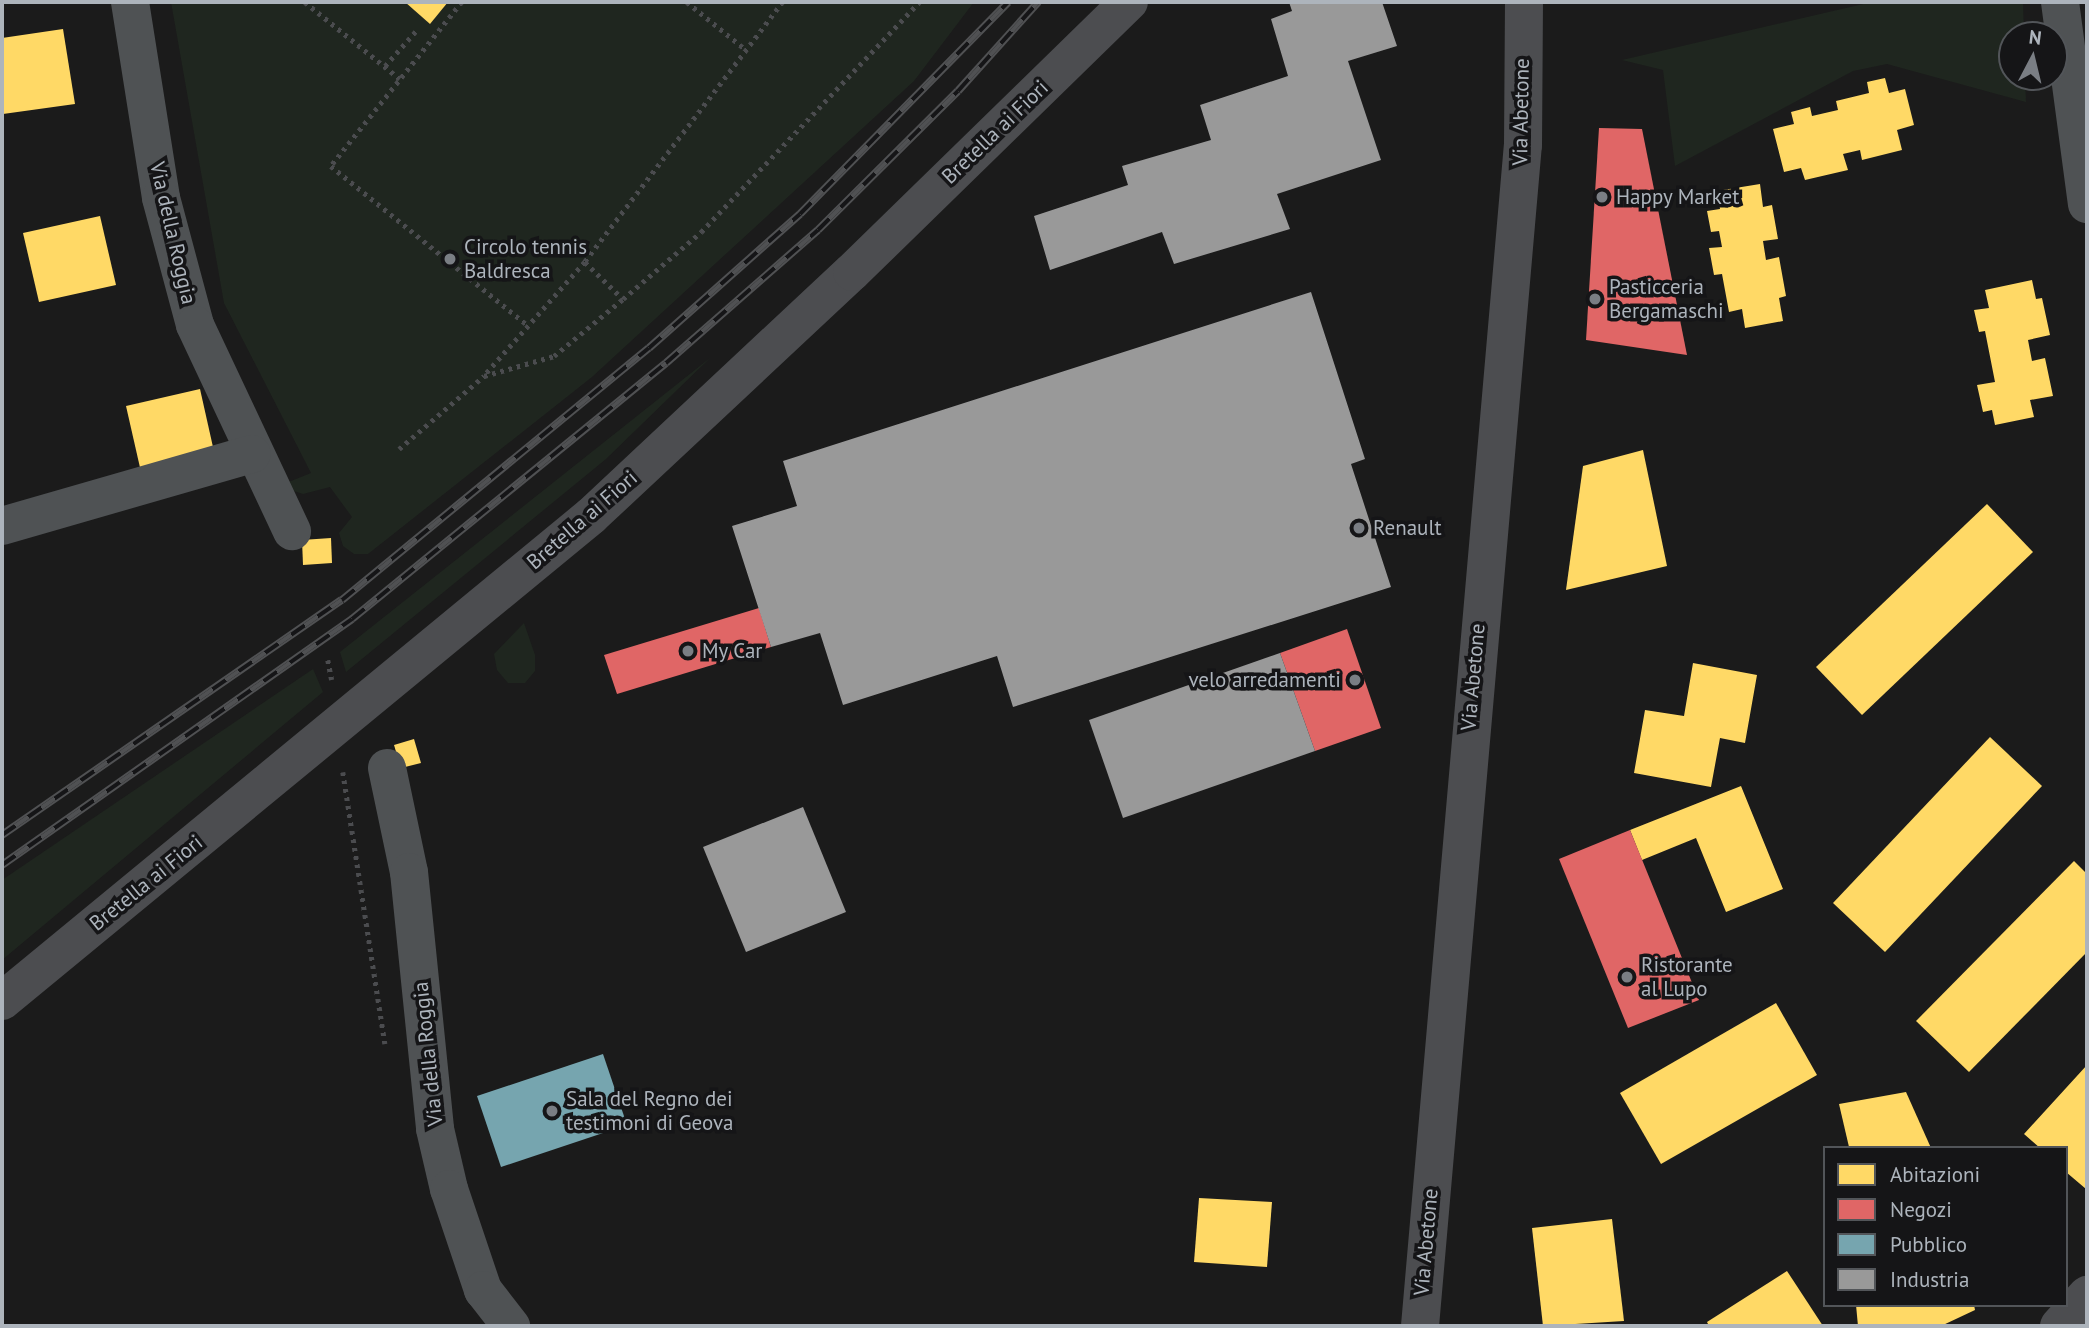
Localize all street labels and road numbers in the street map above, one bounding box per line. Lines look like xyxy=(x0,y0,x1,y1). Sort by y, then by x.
street label: Via Abetone xyxy=(1507,58,1535,166)
street label: Bretella ai Fiori xyxy=(937,75,1053,189)
street label: Via della Roggia xyxy=(144,159,202,307)
street label: Bretella ai Fiori xyxy=(522,465,642,575)
street label: Via Abetone xyxy=(1456,622,1490,732)
street label: Bretella ai Fiori xyxy=(84,830,208,936)
street label: Via della Roggia xyxy=(408,980,448,1128)
street label: Via Abetone xyxy=(1409,1187,1443,1297)

